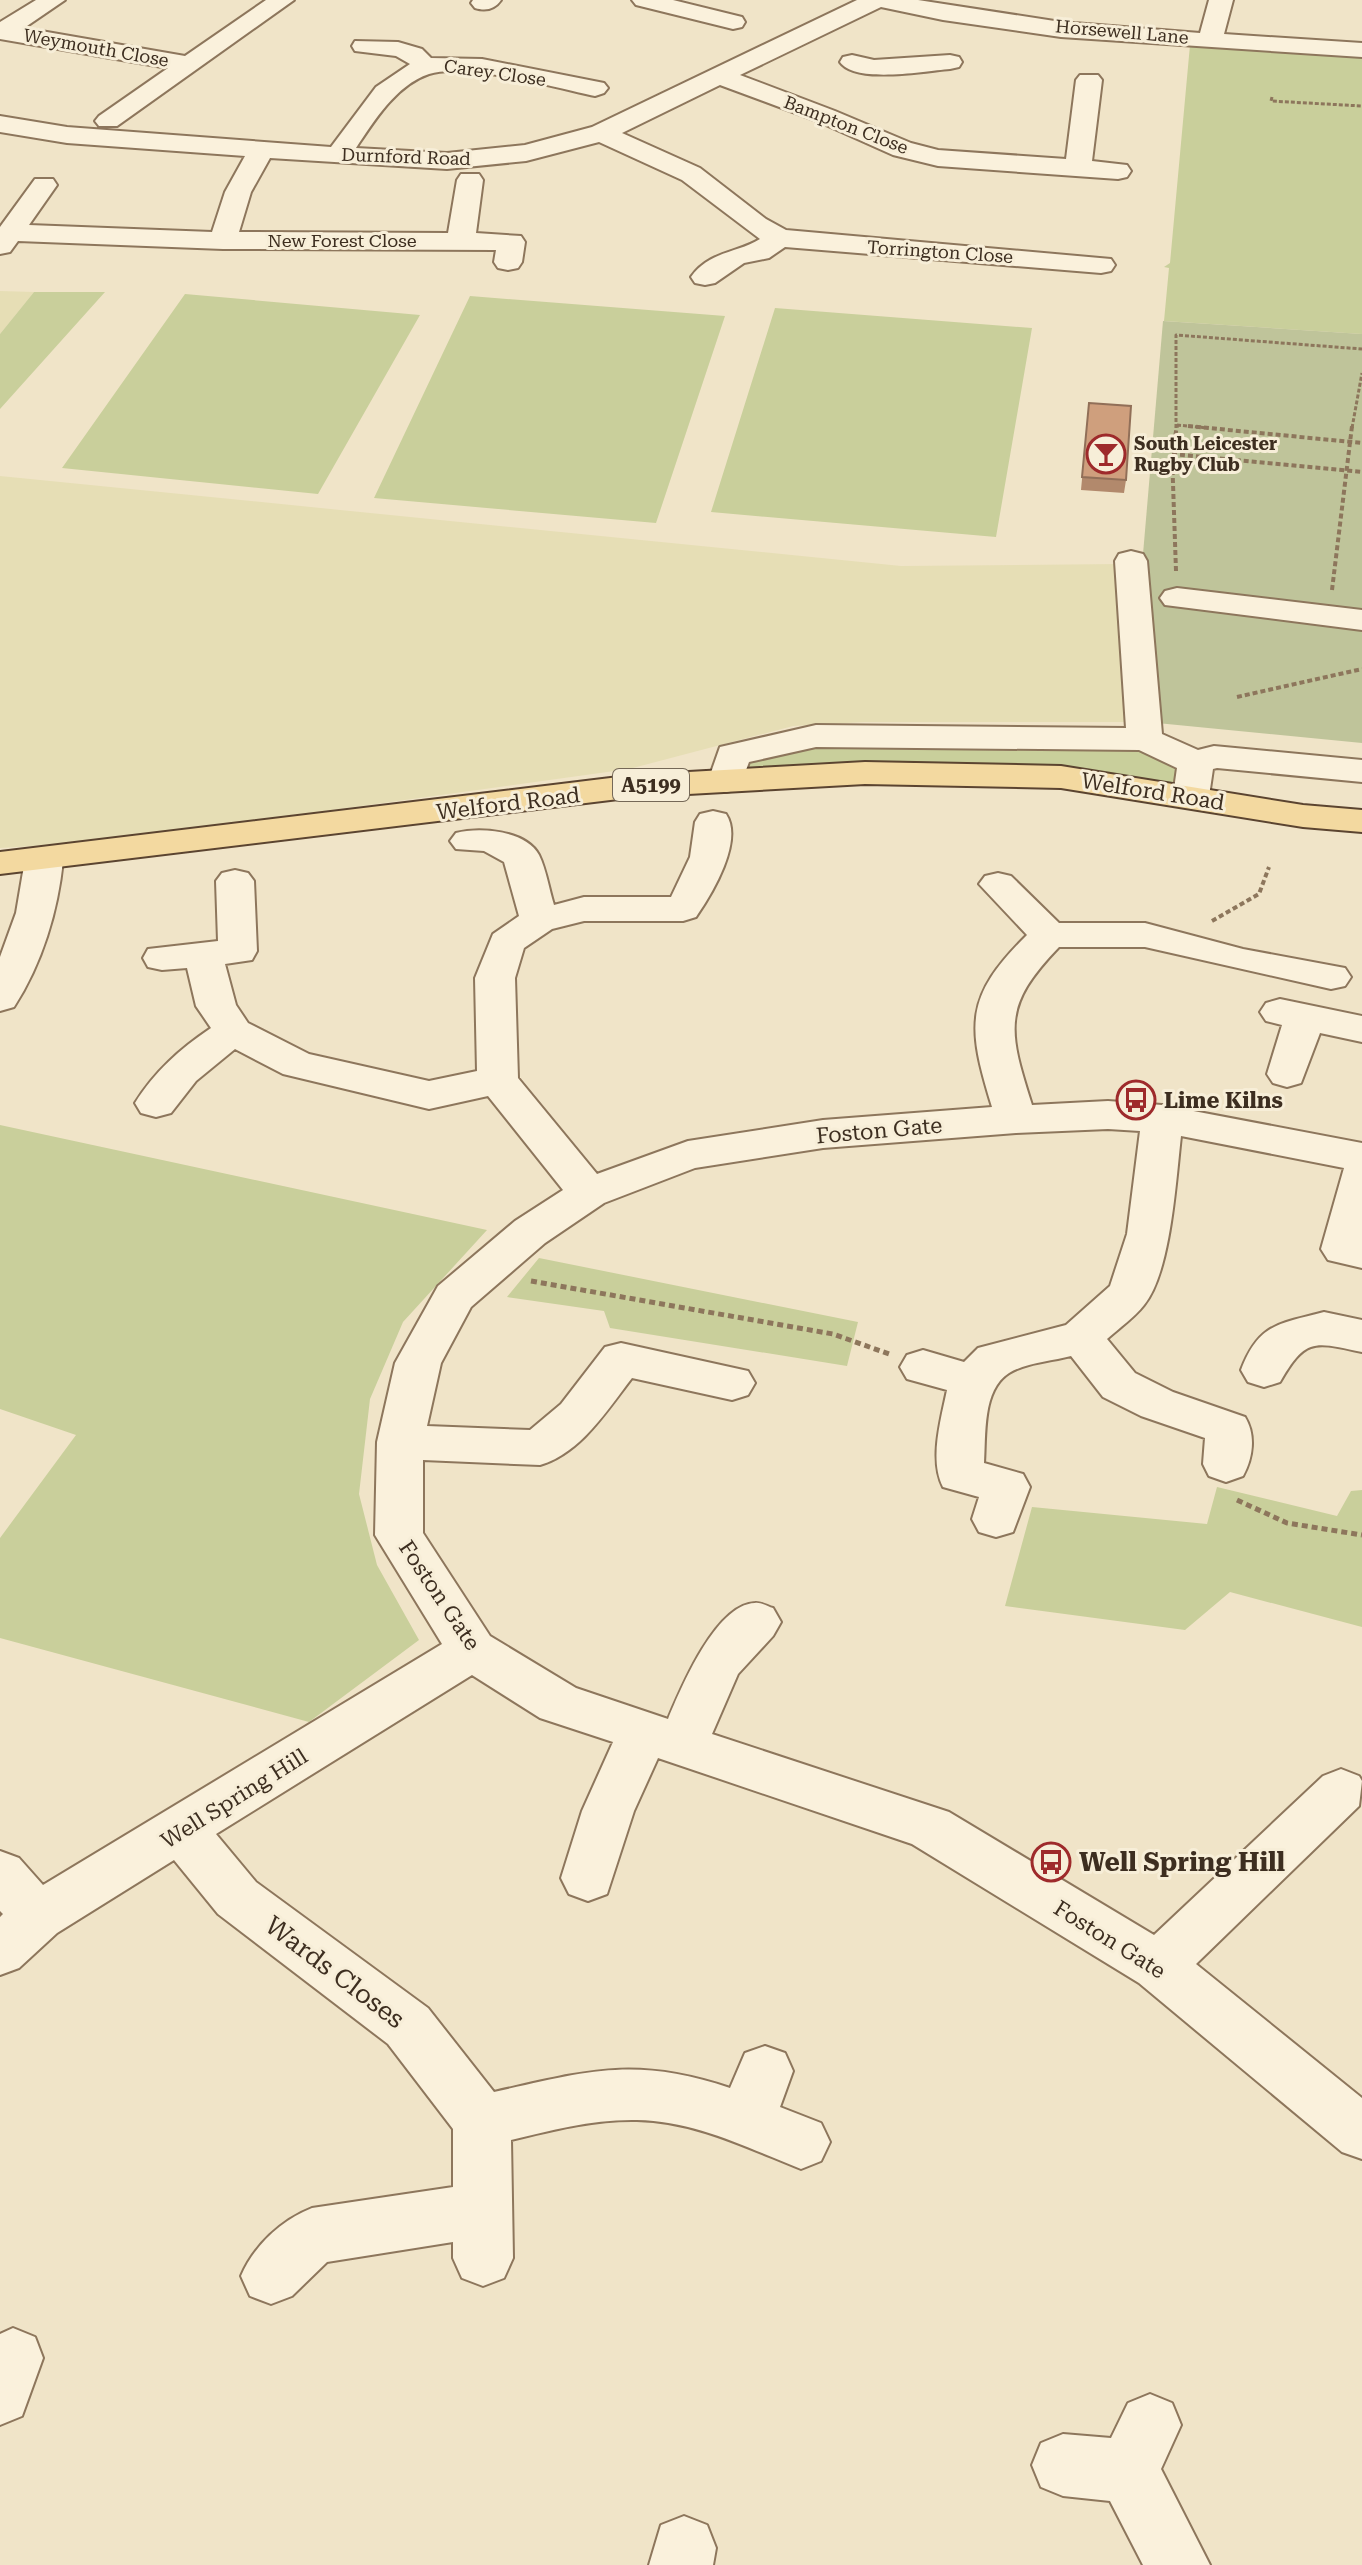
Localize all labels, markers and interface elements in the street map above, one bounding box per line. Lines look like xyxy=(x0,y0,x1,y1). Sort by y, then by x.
street label: Horsewell Lane xyxy=(1054,15,1190,48)
street label: Weymouth Close xyxy=(22,24,171,71)
street label: Carey Close xyxy=(443,55,547,90)
street label: Bampton Close xyxy=(781,91,911,158)
street label: Durnford Road xyxy=(341,144,472,169)
street label: New Forest Close xyxy=(267,230,417,251)
street label: Torrington Close xyxy=(866,236,1014,267)
bar icon: South Leicester Rugby Club xyxy=(1085,433,1127,475)
place label: South Leicester Rugby Club xyxy=(1134,433,1277,475)
street label: Welford Road xyxy=(1080,768,1226,815)
road number: A5199 xyxy=(613,769,689,801)
street label: Welford Road xyxy=(435,782,581,825)
bus stop icon: Lime Kilns xyxy=(1115,1079,1157,1121)
place label: Lime Kilns xyxy=(1164,1088,1283,1113)
street label: Foston Gate xyxy=(815,1113,943,1148)
street label: Foston Gate xyxy=(394,1536,485,1655)
street label: Well Spring Hill xyxy=(156,1743,312,1853)
bus stop icon: Well Spring Hill xyxy=(1030,1841,1072,1883)
place label: Well Spring Hill xyxy=(1079,1847,1286,1877)
street label: Foston Gate xyxy=(1049,1895,1170,1984)
street label: Wards Closes xyxy=(259,1910,411,2034)

